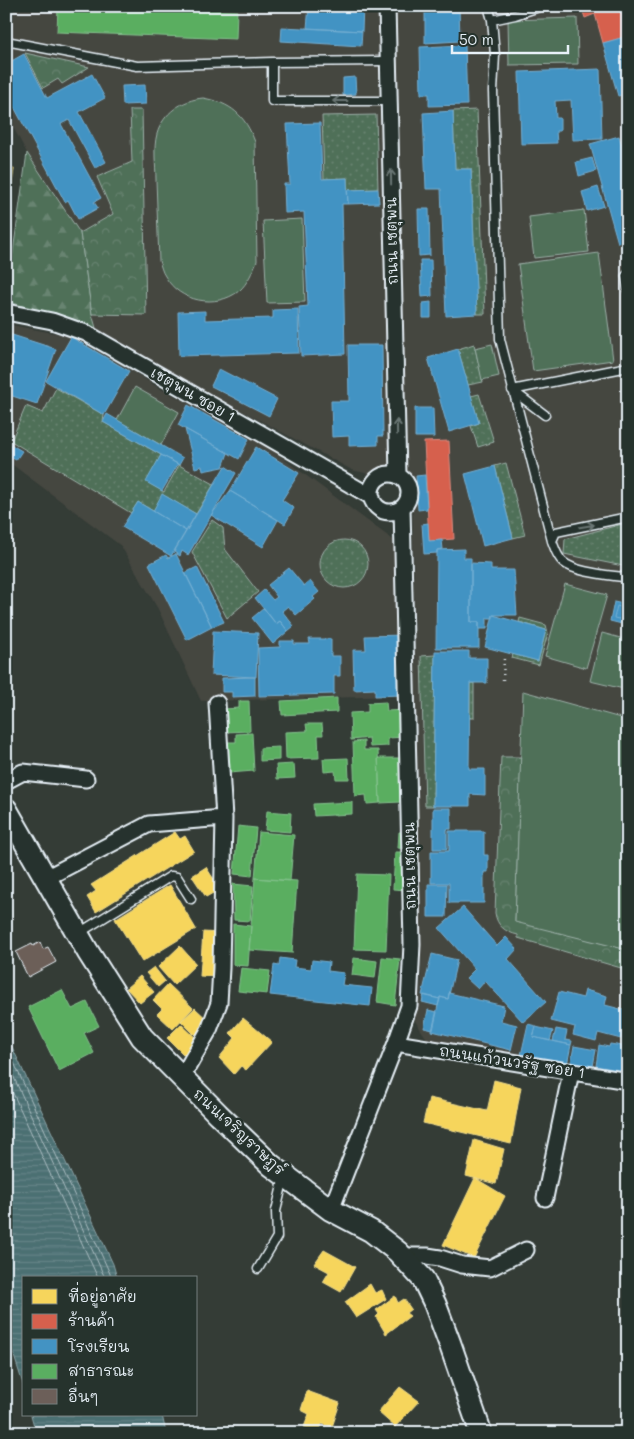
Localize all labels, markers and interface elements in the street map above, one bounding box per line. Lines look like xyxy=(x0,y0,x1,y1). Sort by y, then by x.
scale bar xyxy=(452,22,568,54)
text: 50 m xyxy=(459,29,494,49)
one-way arrow xyxy=(333,96,349,106)
one-way arrow xyxy=(386,169,396,186)
street label: ถนน เชตุพน xyxy=(380,197,404,285)
street label: เชตุพน ซอย 1 xyxy=(147,362,239,428)
one-way arrow xyxy=(392,419,401,435)
one-way arrow xyxy=(578,520,594,530)
street label: ถนน เชตุพน xyxy=(398,822,422,910)
street label: ถนนแก้วนวรัฐ ซอย 1 xyxy=(438,1039,587,1083)
street label: ถนนเจริญราษฎร์ xyxy=(189,1083,290,1180)
legend xyxy=(22,1276,198,1416)
text: ที่อยู่อาศัย xyxy=(68,1281,137,1308)
text: ร้านค้า xyxy=(68,1310,115,1330)
text: โรงเรียน xyxy=(67,1336,129,1356)
text: สาธารณะ xyxy=(68,1360,134,1380)
text: อื่นๆ xyxy=(68,1381,98,1406)

